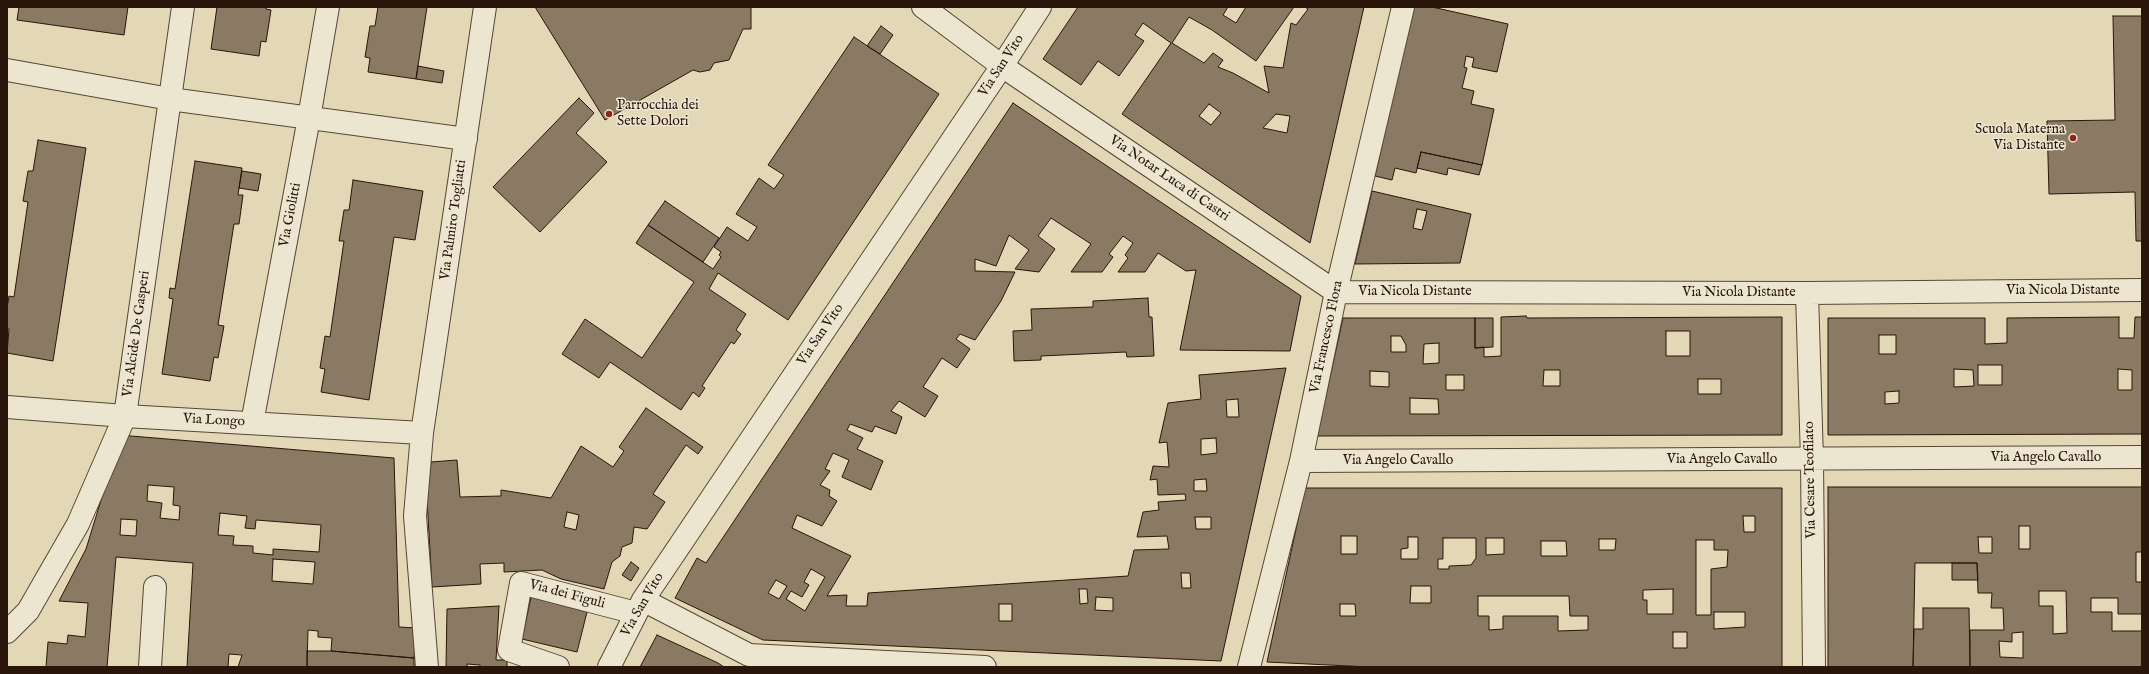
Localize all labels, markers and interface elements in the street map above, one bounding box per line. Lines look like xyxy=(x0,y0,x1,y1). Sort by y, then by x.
street label: Via San Vito xyxy=(976,32,1028,100)
place label: Parrocchia dei Sette Dolori xyxy=(617,98,699,130)
marker: Parrocchia dei Sette Dolori xyxy=(604,109,614,119)
place label: Scuola Materna Via Distante xyxy=(1975,122,2065,154)
street label: Via Notar Luca di Castri xyxy=(1106,132,1232,226)
marker: Scuola Materna Via Distante xyxy=(2068,133,2078,143)
street label: Via Palmiro Togliatti xyxy=(437,159,471,281)
street label: Via Giolitti xyxy=(277,181,305,249)
street label: Via Alcide De Gasperi xyxy=(120,270,154,398)
street label: Via Francesco Flora xyxy=(1307,279,1347,395)
street label: Via Nicola Distante xyxy=(2006,283,2120,299)
street label: Via Nicola Distante xyxy=(1358,284,1472,300)
street label: Via Nicola Distante xyxy=(1682,285,1796,301)
street label: Via San Vito xyxy=(794,301,848,369)
street label: Via Longo xyxy=(183,411,245,431)
street label: Via Cesare Teofilato xyxy=(1802,421,1820,539)
street label: Via Angelo Cavallo xyxy=(1991,450,2101,466)
street label: Via Angelo Cavallo xyxy=(1667,452,1777,468)
street label: Via Angelo Cavallo xyxy=(1343,453,1453,469)
street label: Via San Vito xyxy=(618,570,668,640)
street label: Via dei Figuli xyxy=(527,577,607,613)

